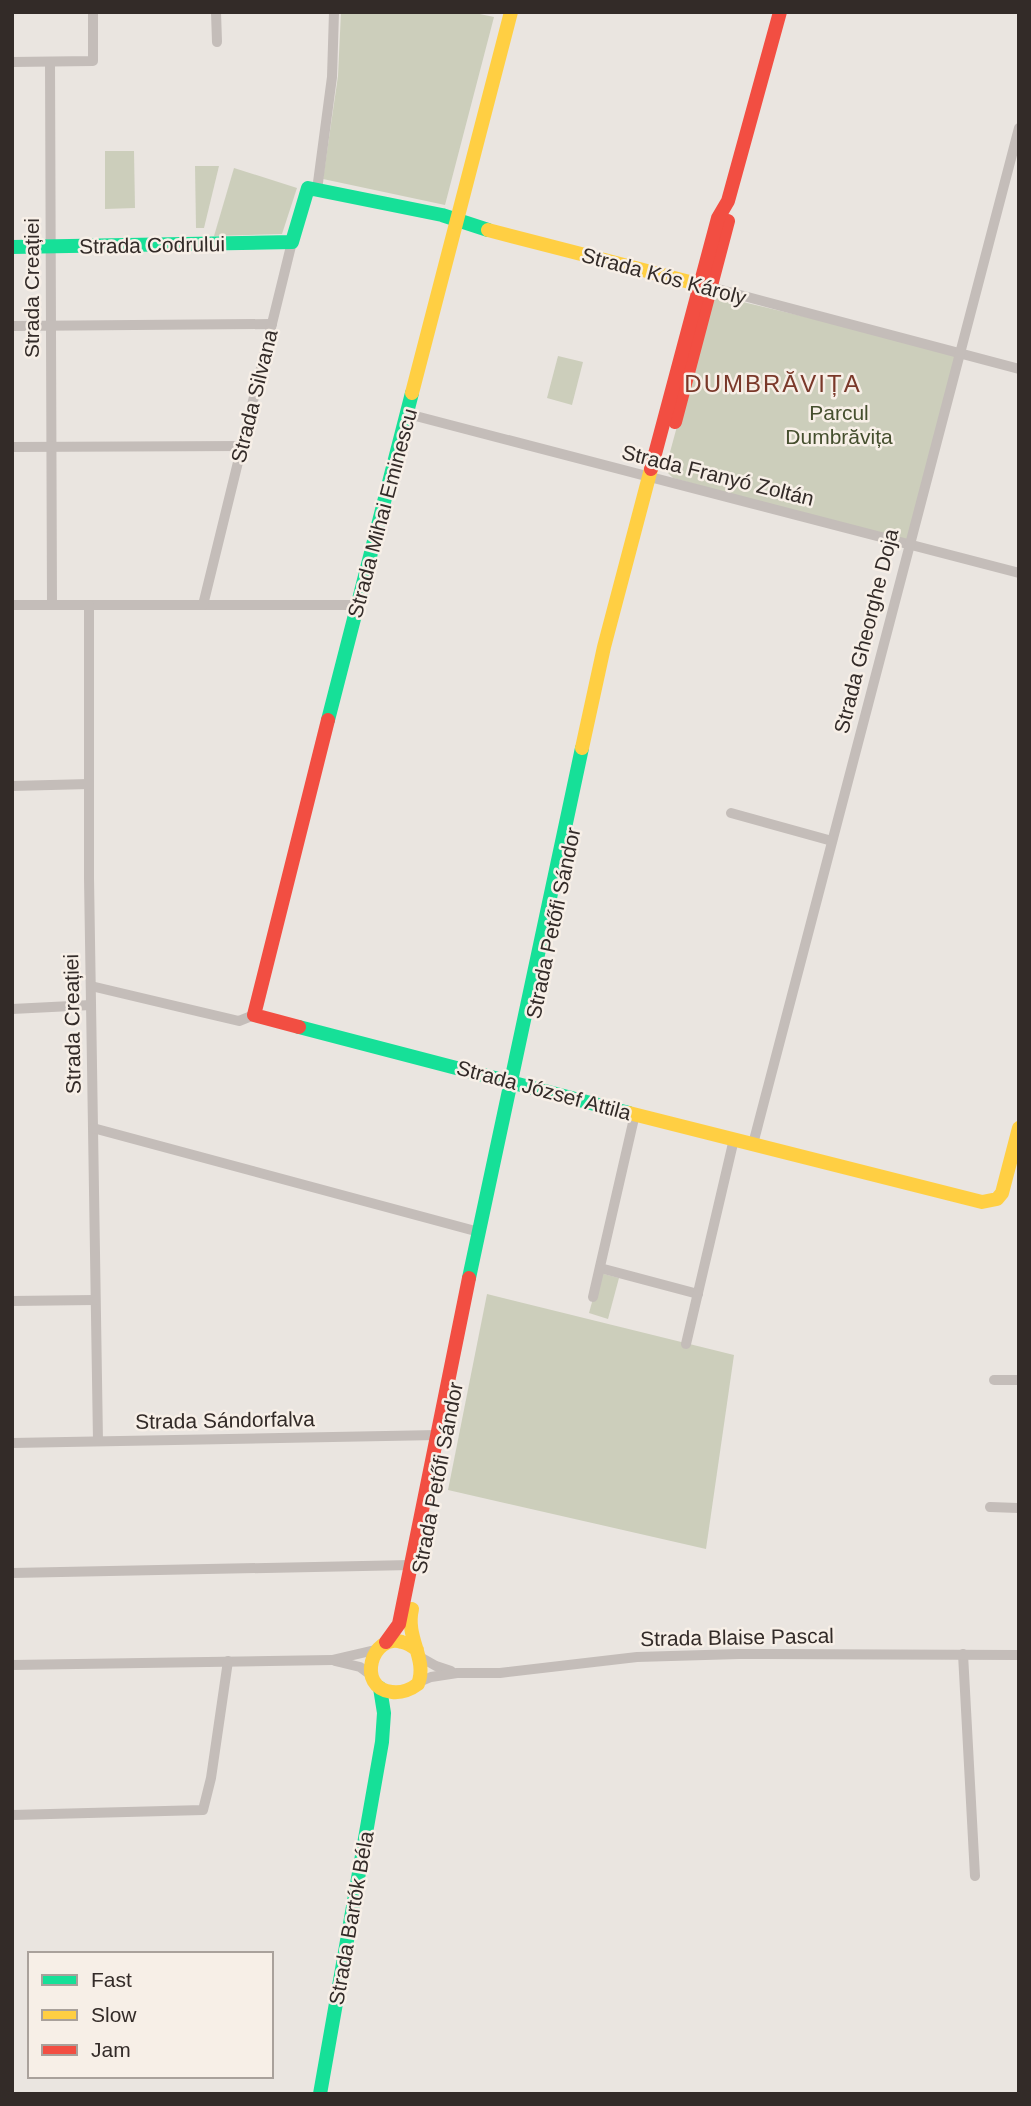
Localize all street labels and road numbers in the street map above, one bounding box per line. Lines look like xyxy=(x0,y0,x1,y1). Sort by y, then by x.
street label: Strada Creației xyxy=(20,218,43,358)
street label: Strada Codrului xyxy=(79,232,225,258)
street label: Strada Kós Károly xyxy=(579,243,749,309)
street label: Strada Silvana xyxy=(226,327,282,465)
street label: Strada Mihai Eminescu xyxy=(343,406,421,620)
street label: Strada Franyó Zoltán xyxy=(620,440,816,510)
street label: Strada Gheorghe Doja xyxy=(829,526,903,736)
street label: Strada Petőfi Sándor xyxy=(521,825,585,1021)
street label: Strada Creației xyxy=(59,954,85,1094)
street label: Strada József Attila xyxy=(454,1056,634,1124)
street label: Strada Petőfi Sándor xyxy=(407,1380,467,1576)
street label: Strada Sándorfalva xyxy=(135,1407,315,1433)
street label: Strada Blaise Pascal xyxy=(640,1624,834,1650)
street label: Strada Bartók Béla xyxy=(324,1829,378,2007)

